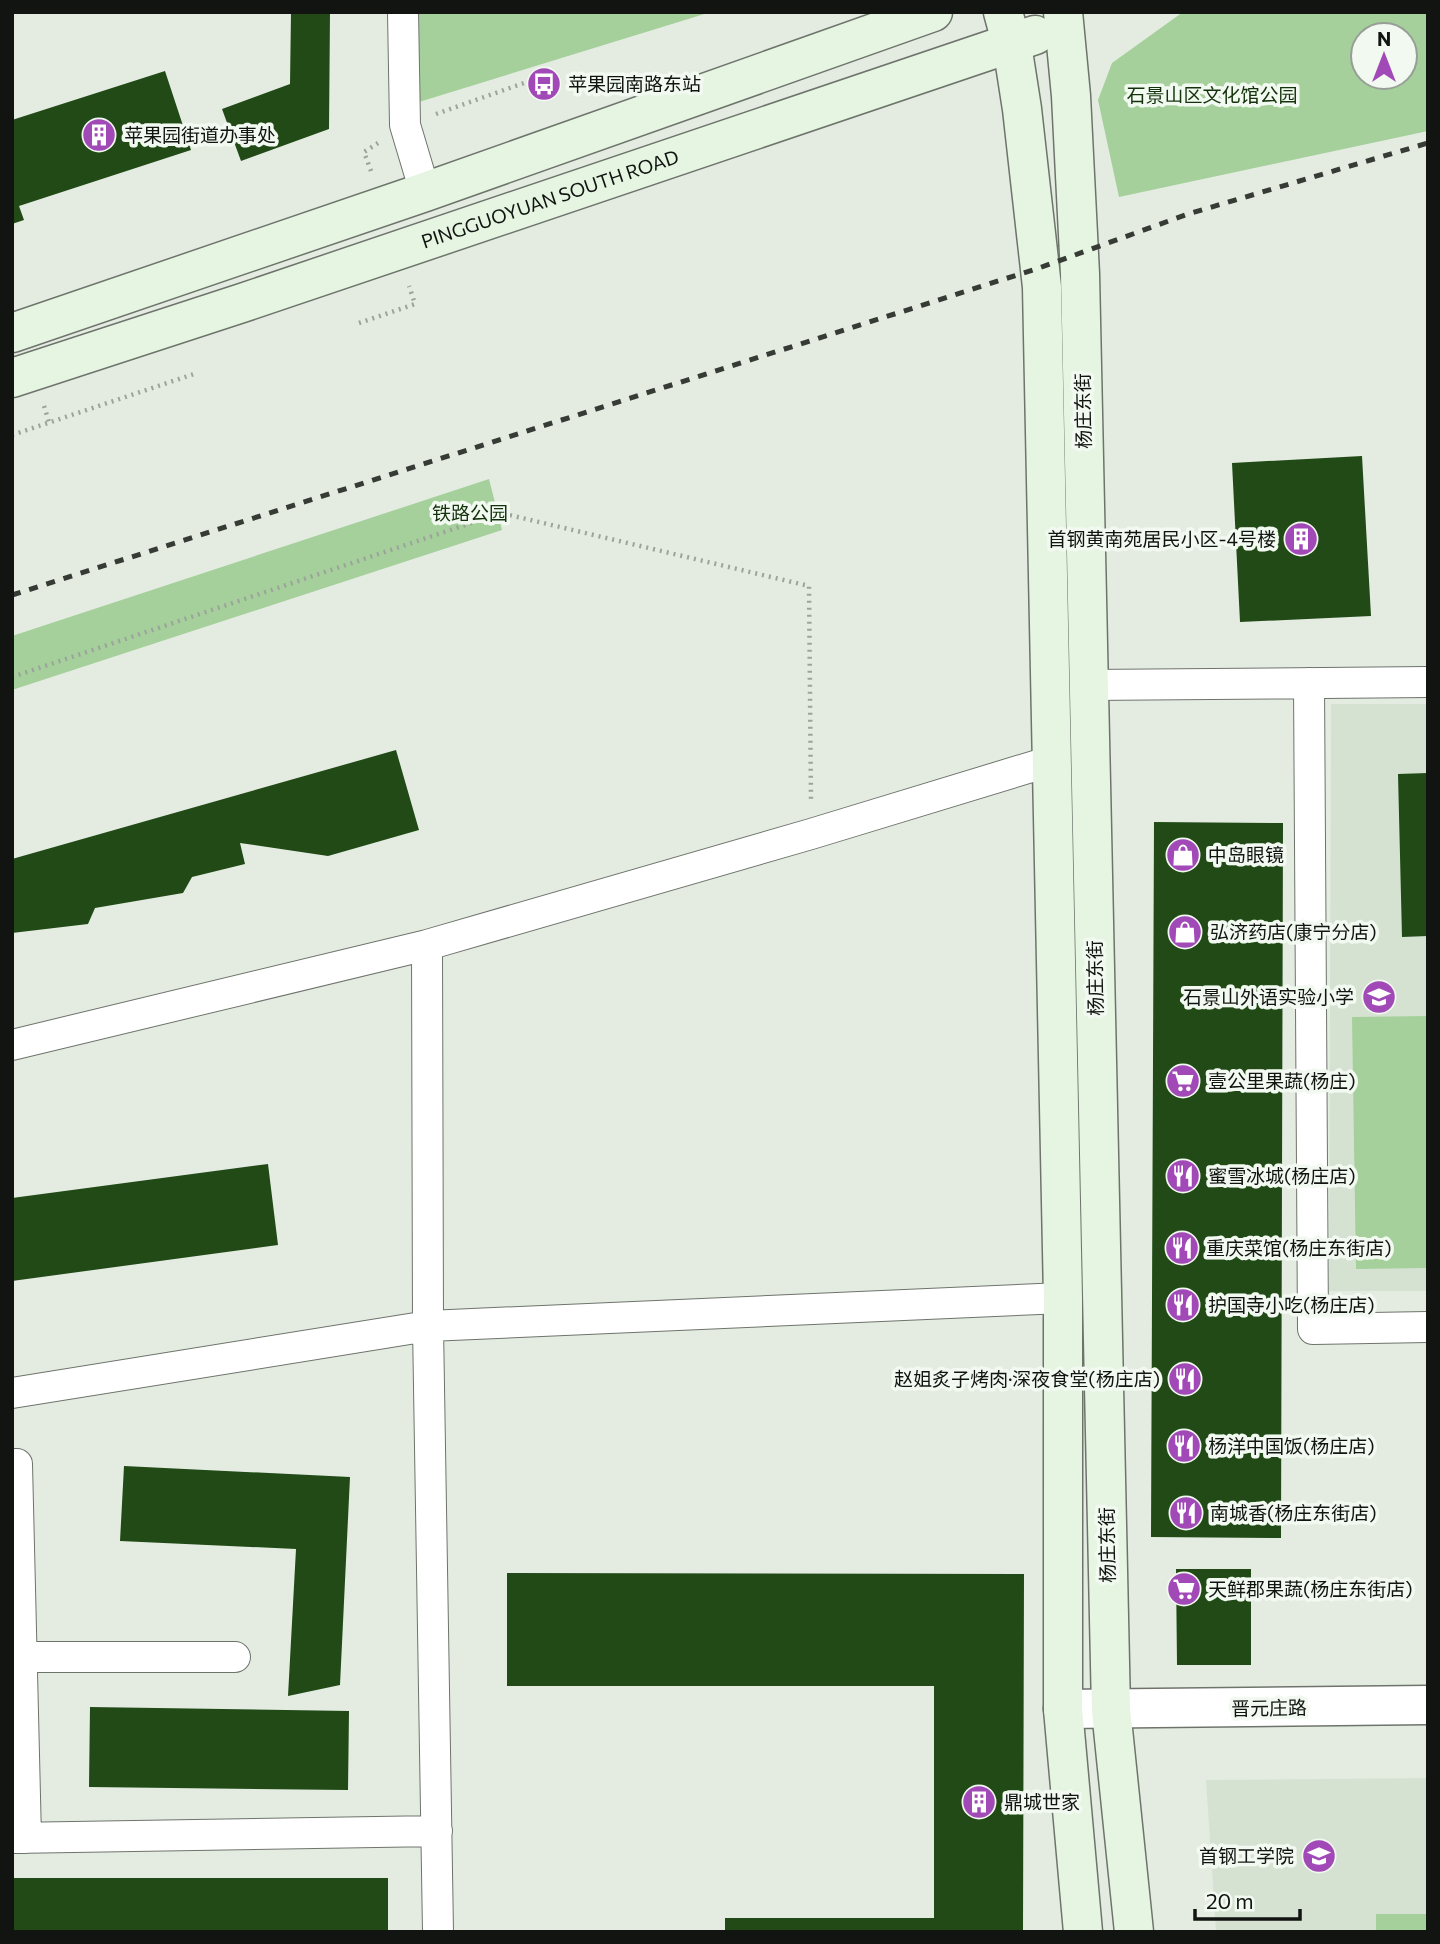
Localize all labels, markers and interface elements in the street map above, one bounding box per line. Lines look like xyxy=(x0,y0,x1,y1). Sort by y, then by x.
north arrow xyxy=(1349,21,1419,91)
text: N xyxy=(1377,27,1391,50)
bus stop icon: 苹果园南路东站 xyxy=(525,65,563,103)
place label: 苹果园南路东站 xyxy=(568,72,701,95)
park label: 石景山区文化馆公园 xyxy=(1126,83,1298,106)
building icon: 苹果园街道办事处 xyxy=(80,116,118,154)
place label: 苹果园街道办事处 xyxy=(124,123,276,146)
street label: PINGGUOYUAN SOUTH ROAD xyxy=(418,144,681,253)
street label: 杨庄东街 xyxy=(1070,373,1095,449)
park label: 铁路公园 xyxy=(432,501,508,524)
building icon: 首钢黄南苑居民小区-4号楼 xyxy=(1282,520,1320,558)
place label: 首钢黄南苑居民小区-4号楼 xyxy=(1048,527,1276,550)
shop icon: 中岛眼镜 xyxy=(1164,836,1202,874)
place label: 中岛眼镜 xyxy=(1208,843,1284,866)
shop icon: 弘济药店(康宁分店) xyxy=(1166,913,1204,951)
place label: 弘济药店(康宁分店) xyxy=(1210,920,1377,943)
street label: 杨庄东街 xyxy=(1082,940,1107,1016)
school or university icon: 石景山外语实验小学 xyxy=(1360,978,1398,1016)
place label: 石景山外语实验小学 xyxy=(1183,985,1354,1008)
supermarket icon: 壹公里果蔬(杨庄) xyxy=(1164,1062,1202,1100)
place label: 壹公里果蔬(杨庄) xyxy=(1208,1069,1356,1092)
restaurant icon: 蜜雪冰城(杨庄店) xyxy=(1164,1157,1202,1195)
place label: 蜜雪冰城(杨庄店) xyxy=(1208,1164,1356,1187)
restaurant icon: 重庆菜馆(杨庄东街店) xyxy=(1163,1229,1201,1267)
place label: 重庆菜馆(杨庄东街店) xyxy=(1206,1236,1392,1259)
restaurant icon: 护国寺小吃(杨庄店) xyxy=(1164,1286,1202,1324)
place label: 护国寺小吃(杨庄店) xyxy=(1208,1293,1375,1316)
restaurant icon: 赵姐炙子烤肉·深夜食堂(杨庄店) xyxy=(1166,1360,1204,1398)
place label: 赵姐炙子烤肉·深夜食堂(杨庄店) xyxy=(894,1367,1160,1390)
restaurant icon: 杨洋中国饭(杨庄店) xyxy=(1165,1427,1203,1465)
place label: 杨洋中国饭(杨庄店) xyxy=(1208,1434,1375,1457)
restaurant icon: 南城香(杨庄东街店) xyxy=(1167,1494,1205,1532)
place label: 南城香(杨庄东街店) xyxy=(1210,1501,1377,1524)
street label: 杨庄东街 xyxy=(1094,1507,1119,1583)
supermarket icon: 天鲜郡果蔬(杨庄东街店) xyxy=(1165,1570,1203,1608)
place label: 天鲜郡果蔬(杨庄东街店) xyxy=(1208,1577,1413,1600)
street label: 晋元庄路 xyxy=(1231,1695,1307,1720)
building icon: 鼎城世家 xyxy=(960,1783,998,1821)
place label: 鼎城世家 xyxy=(1004,1790,1080,1813)
school or university icon: 首钢工学院 xyxy=(1300,1837,1338,1875)
place label: 首钢工学院 xyxy=(1199,1844,1294,1867)
scale bar xyxy=(1195,1878,1300,1922)
text: 20 m xyxy=(1206,1888,1254,1913)

